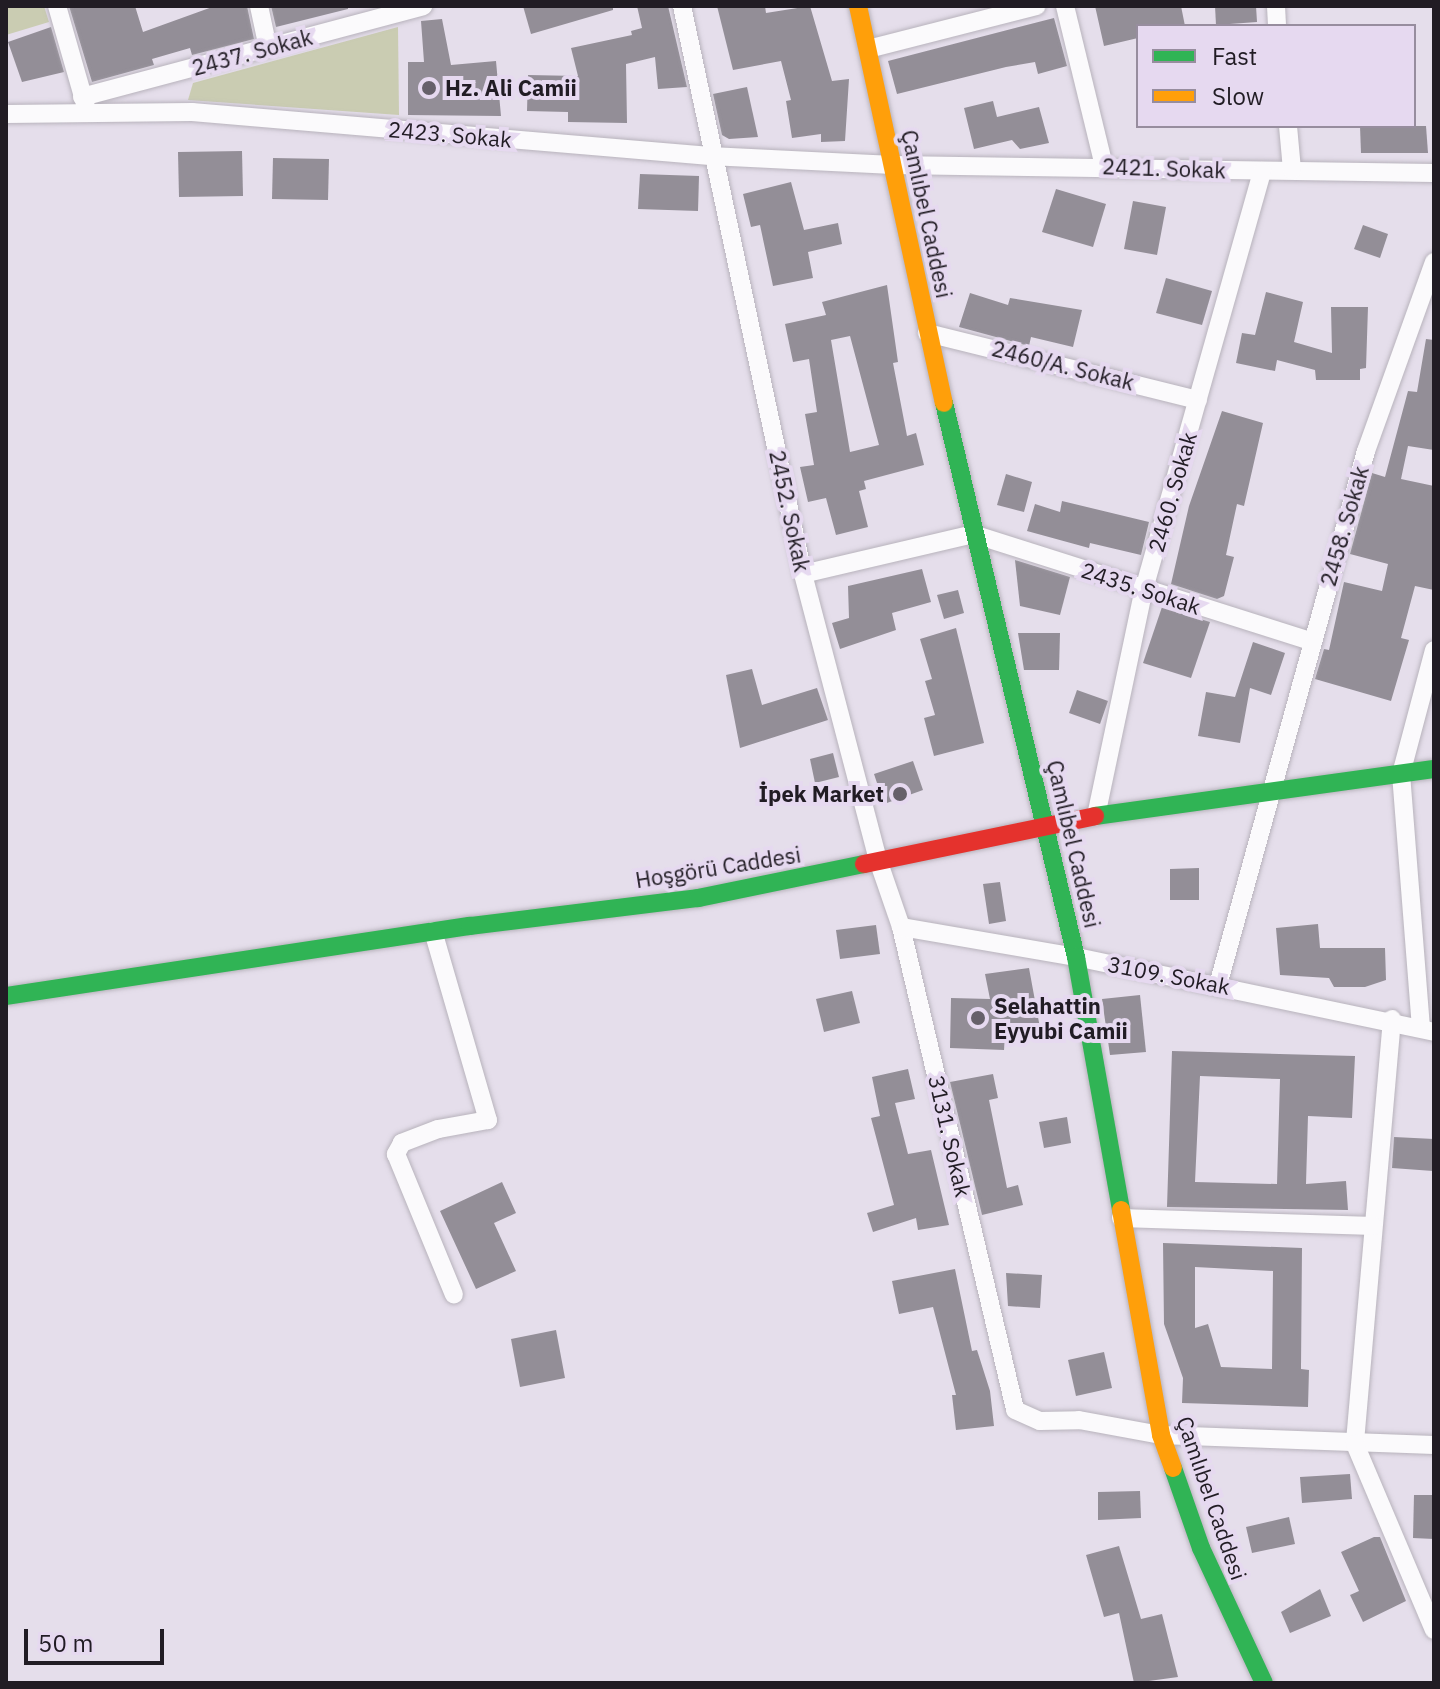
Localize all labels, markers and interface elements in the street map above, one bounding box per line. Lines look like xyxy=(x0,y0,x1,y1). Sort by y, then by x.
street label: 2437. Sokak xyxy=(189,23,315,81)
legend xyxy=(1136,24,1416,128)
text: Fast xyxy=(1212,40,1257,72)
place label: Hz. Ali Camii xyxy=(445,75,577,101)
marker: Hz. Ali Camii xyxy=(420,79,438,97)
text: Slow xyxy=(1212,80,1264,112)
street label: 2423. Sokak xyxy=(387,115,513,153)
street label: Çamlıbel Caddesi xyxy=(896,127,958,301)
street label: 2421. Sokak xyxy=(1102,153,1226,183)
street label: 2460/A. Sokak xyxy=(989,335,1137,395)
street label: 2460. Sokak xyxy=(1142,429,1202,555)
street label: 2452. Sokak xyxy=(764,448,816,574)
street label: 2458. Sokak xyxy=(1314,463,1374,589)
street label: 2435. Sokak xyxy=(1078,556,1204,620)
street label: Çamlıbel Caddesi xyxy=(1042,758,1106,930)
place label: İpek Market xyxy=(759,781,884,807)
marker: İpek Market xyxy=(891,785,909,803)
street label: Hoşgörü Caddesi xyxy=(633,841,803,893)
street label: 3109. Sokak xyxy=(1106,950,1232,1000)
place label: Selahattin Eyyubi Camii xyxy=(994,992,1128,1044)
marker: Selahattin Eyyubi Camii xyxy=(969,1009,987,1027)
street label: 3131. Sokak xyxy=(923,1073,977,1199)
street label: Çamlıbel Caddesi xyxy=(1172,1413,1252,1583)
scale bar xyxy=(28,1613,168,1663)
text: 50 m xyxy=(38,1627,93,1659)

